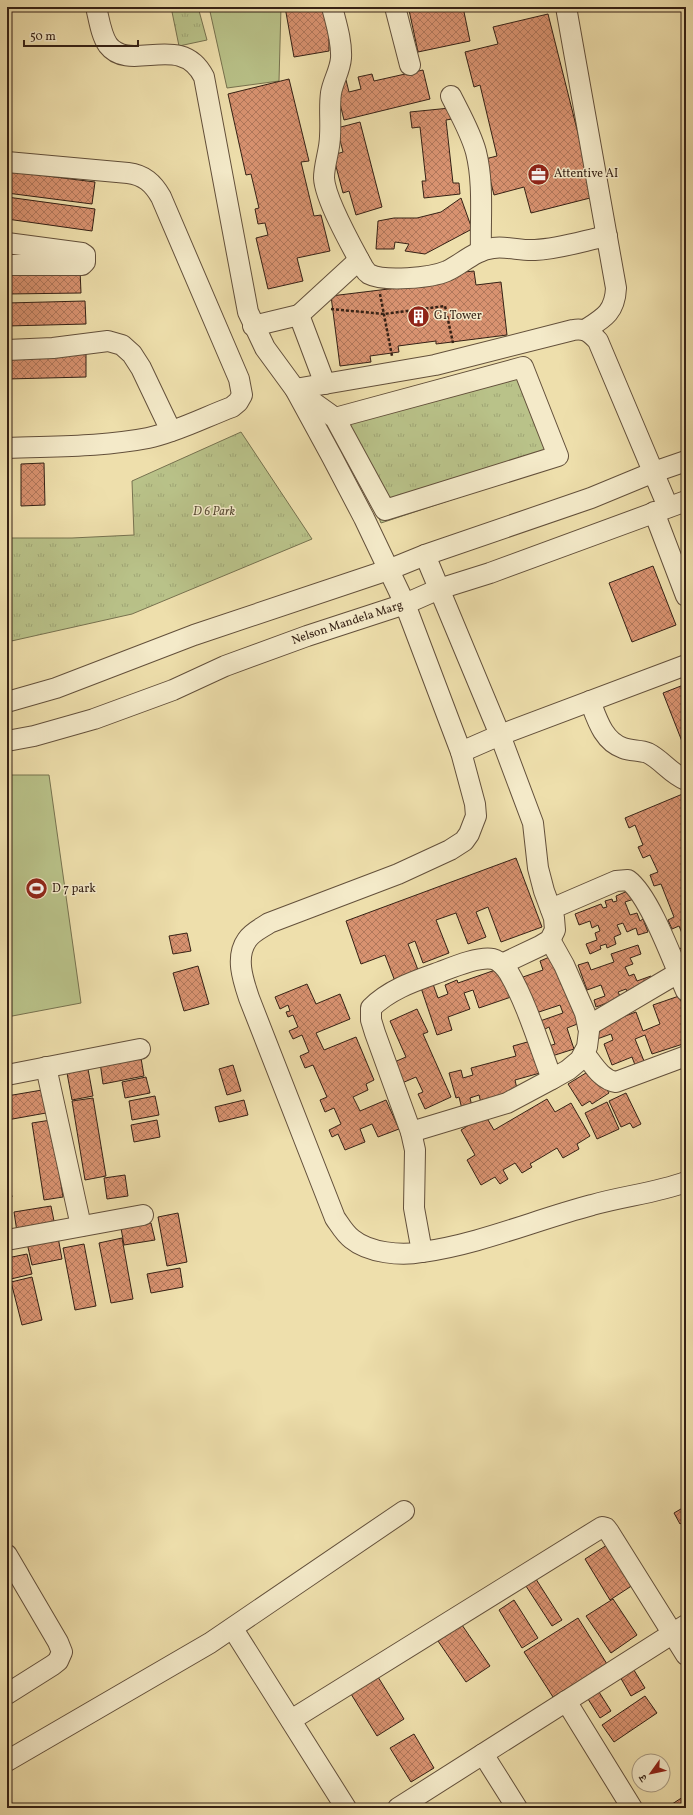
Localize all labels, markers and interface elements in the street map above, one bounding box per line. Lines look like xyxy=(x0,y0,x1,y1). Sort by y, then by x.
scale bar xyxy=(24,22,138,48)
text: 50 m xyxy=(30,29,56,45)
office icon: Attentive AI xyxy=(526,161,552,187)
place label: Attentive AI xyxy=(554,166,618,182)
building icon: G1 Tower xyxy=(406,303,432,329)
place label: G1 Tower xyxy=(434,308,482,324)
park label: D 6 Park xyxy=(193,504,235,520)
street label: Nelson Mandela Marg xyxy=(289,597,405,649)
sports icon: D 7 park xyxy=(23,876,49,902)
place label: D 7 park xyxy=(52,881,96,897)
north arrow xyxy=(631,1753,671,1793)
text: उ xyxy=(635,1770,652,1785)

